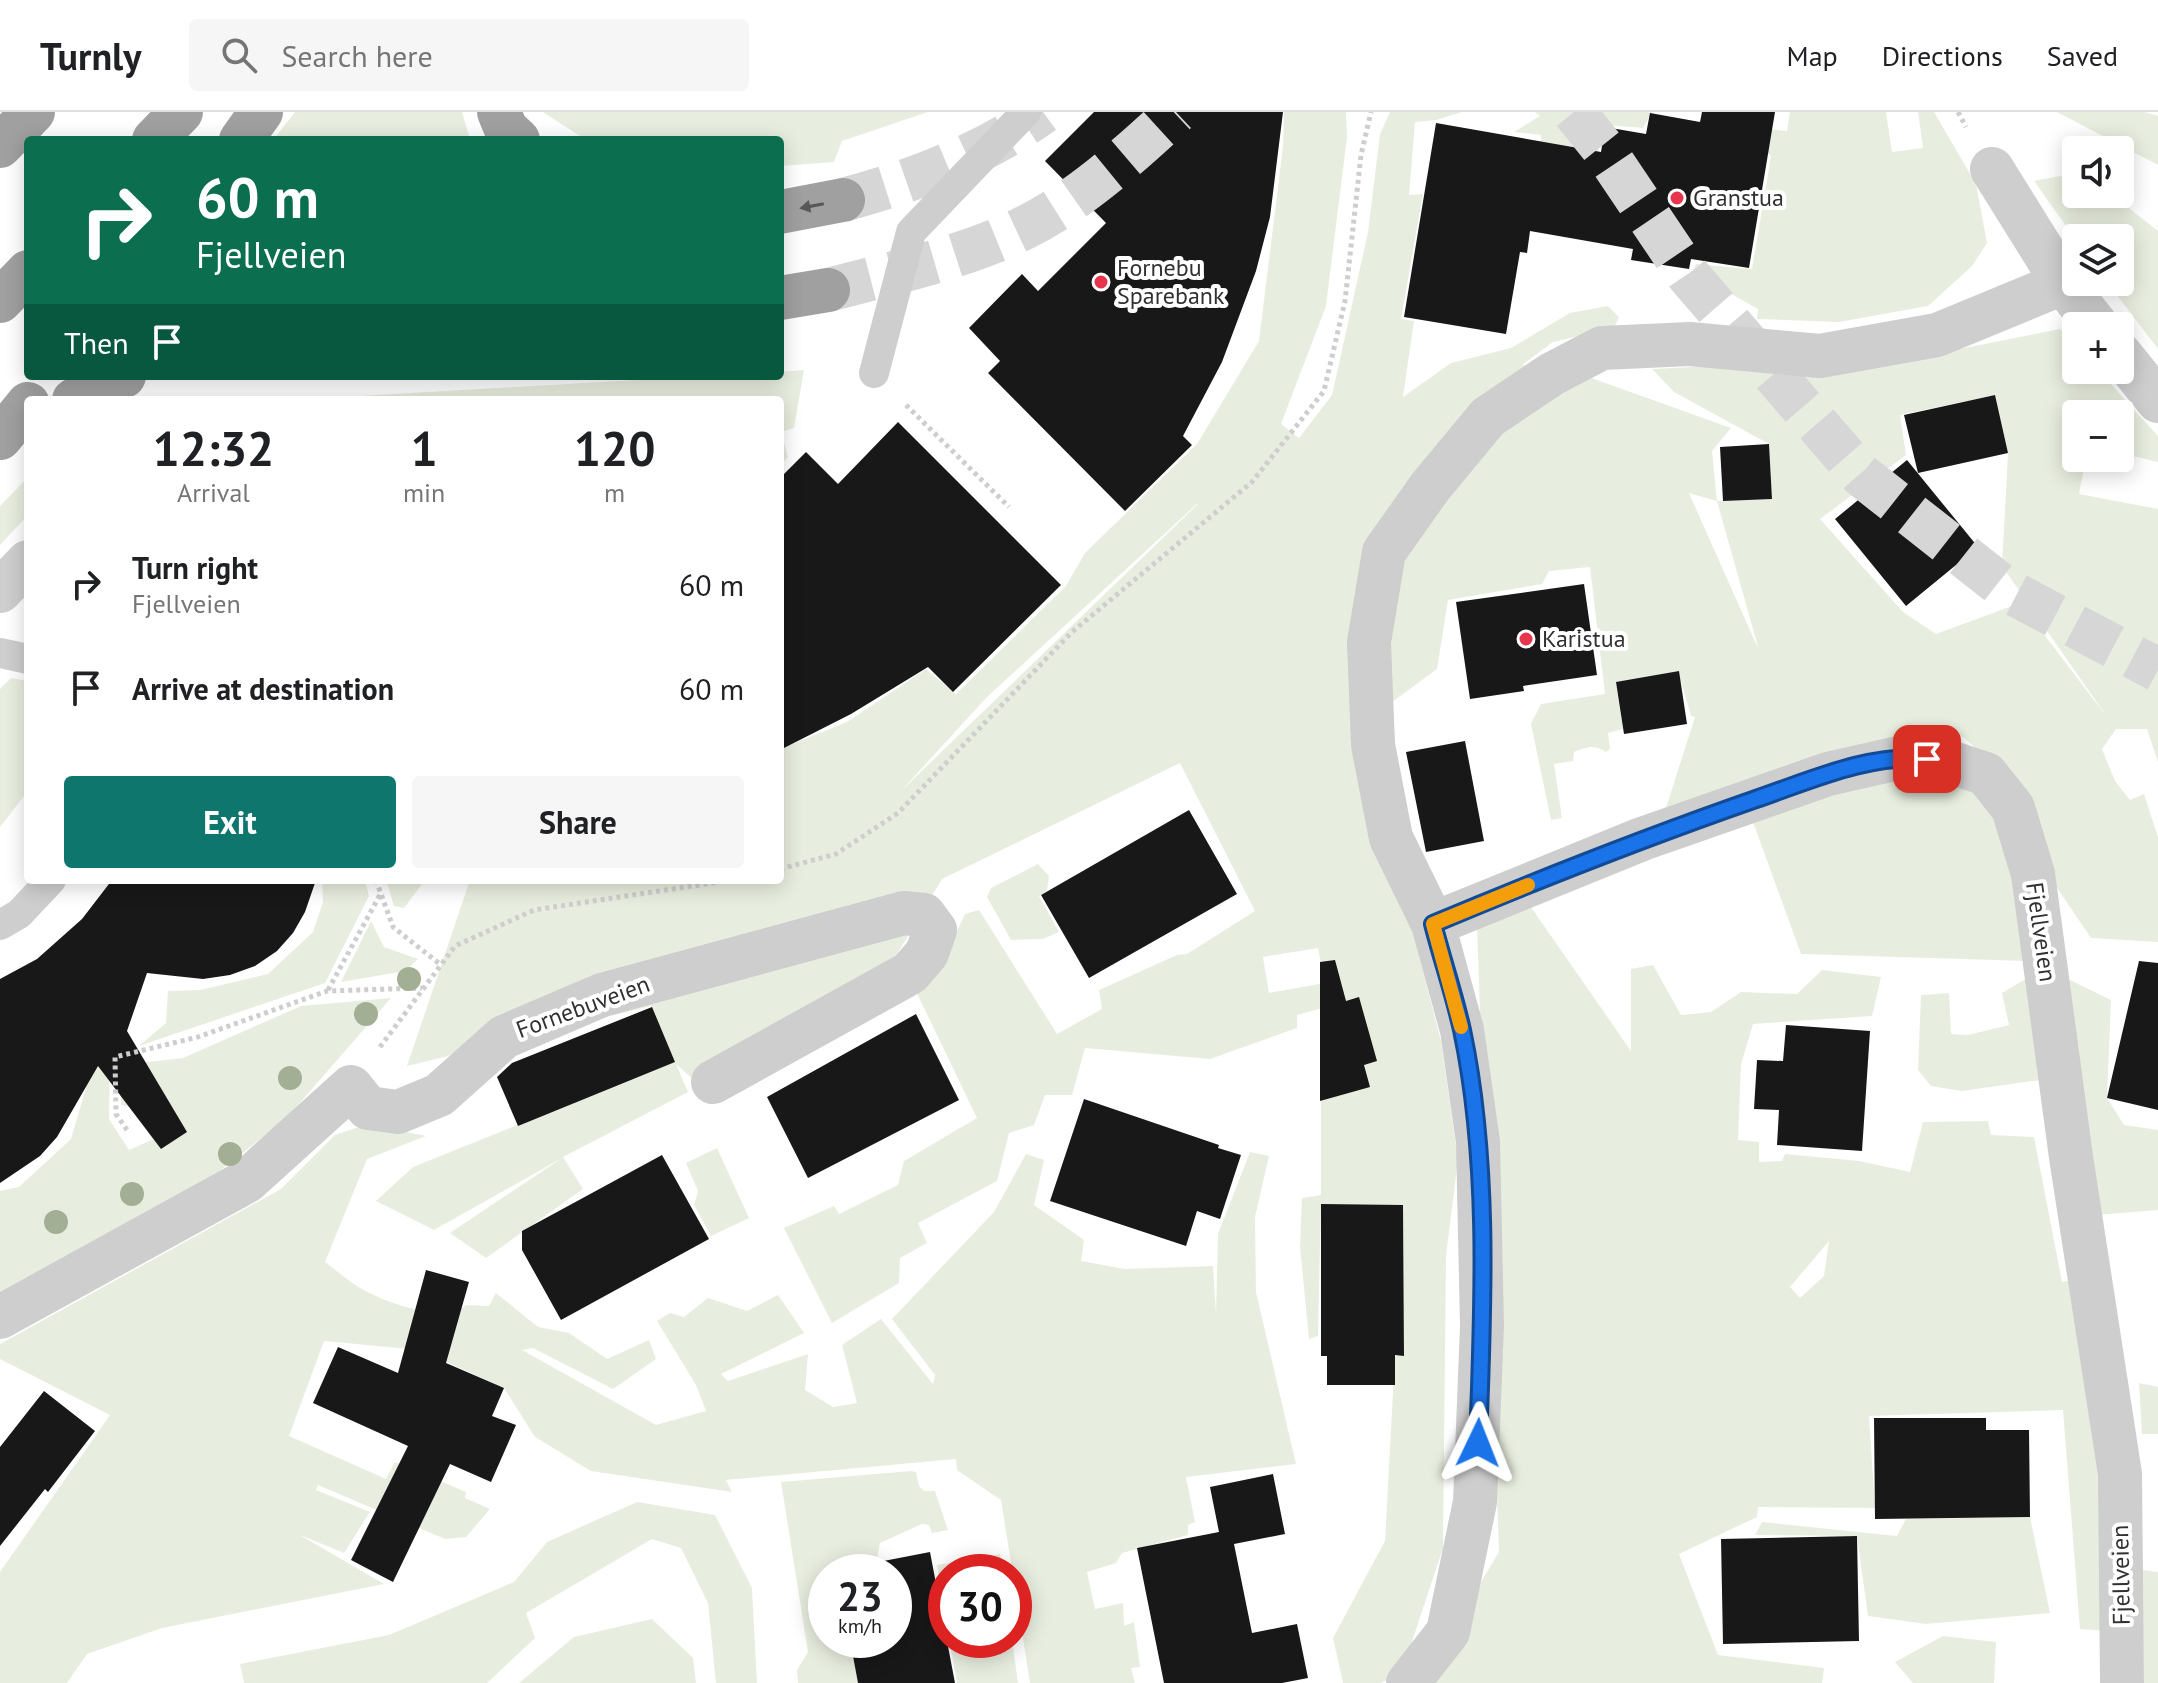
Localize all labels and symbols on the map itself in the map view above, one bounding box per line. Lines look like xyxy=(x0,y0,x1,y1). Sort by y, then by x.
place label: Granstua xyxy=(1693,182,1784,213)
marker: Granstua xyxy=(1668,189,1686,207)
one-way arrow xyxy=(799,200,824,212)
place label: Fornebu Sparebank xyxy=(1117,252,1225,311)
marker: Fornebu Sparebank xyxy=(1092,273,1110,291)
place label: Karistua xyxy=(1542,623,1626,654)
marker: Karistua xyxy=(1517,630,1535,648)
pin xyxy=(1893,725,1961,793)
street label: Fjellveien xyxy=(2019,880,2064,984)
street label: Fornebuveien xyxy=(512,968,654,1045)
position arrow xyxy=(1436,1401,1520,1485)
street label: Fjellveien xyxy=(2104,1525,2137,1625)
speed limit sign: 30 xyxy=(928,1554,1032,1658)

